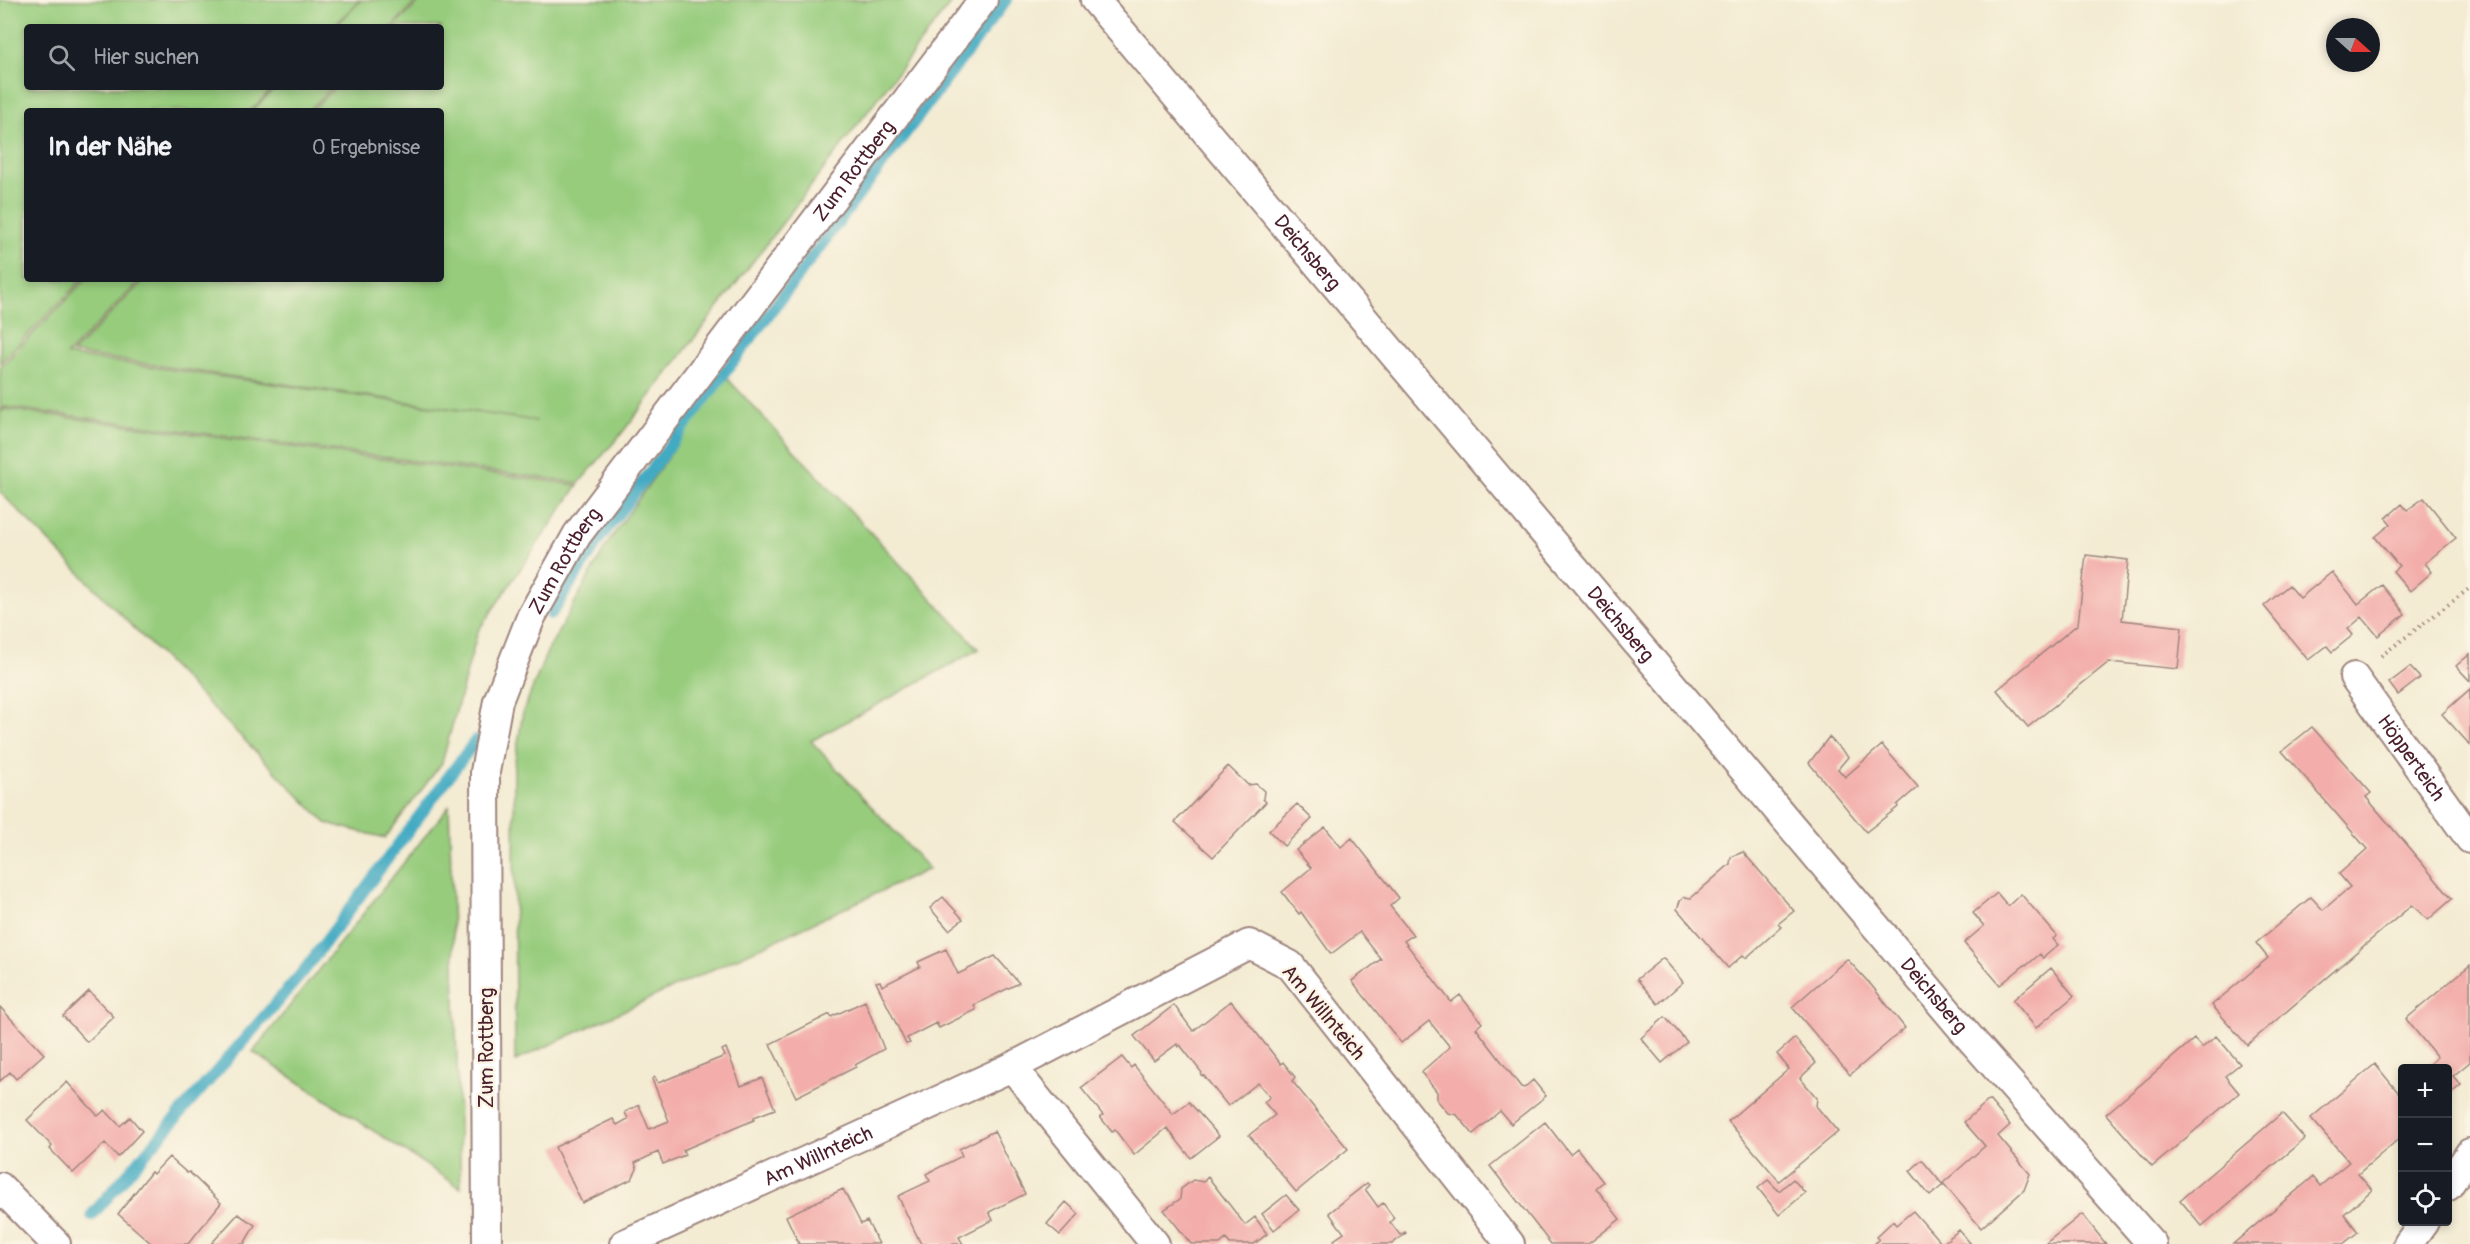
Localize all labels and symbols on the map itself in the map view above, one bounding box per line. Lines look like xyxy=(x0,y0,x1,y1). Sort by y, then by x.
north arrow xyxy=(2326,18,2380,72)
street label: Zum Rottberg xyxy=(808,115,900,226)
street label: Deichsberg xyxy=(1268,210,1346,296)
street label: Zum Rottberg xyxy=(523,502,607,619)
street label: Deichsberg xyxy=(1582,581,1660,667)
street label: Höpperteich xyxy=(2372,710,2451,806)
street label: Deichsberg xyxy=(1895,953,1973,1039)
street label: Am Willnteich xyxy=(1276,959,1371,1065)
street label: Zum Rottberg xyxy=(474,988,499,1108)
street label: Am Willnteich xyxy=(760,1120,876,1192)

